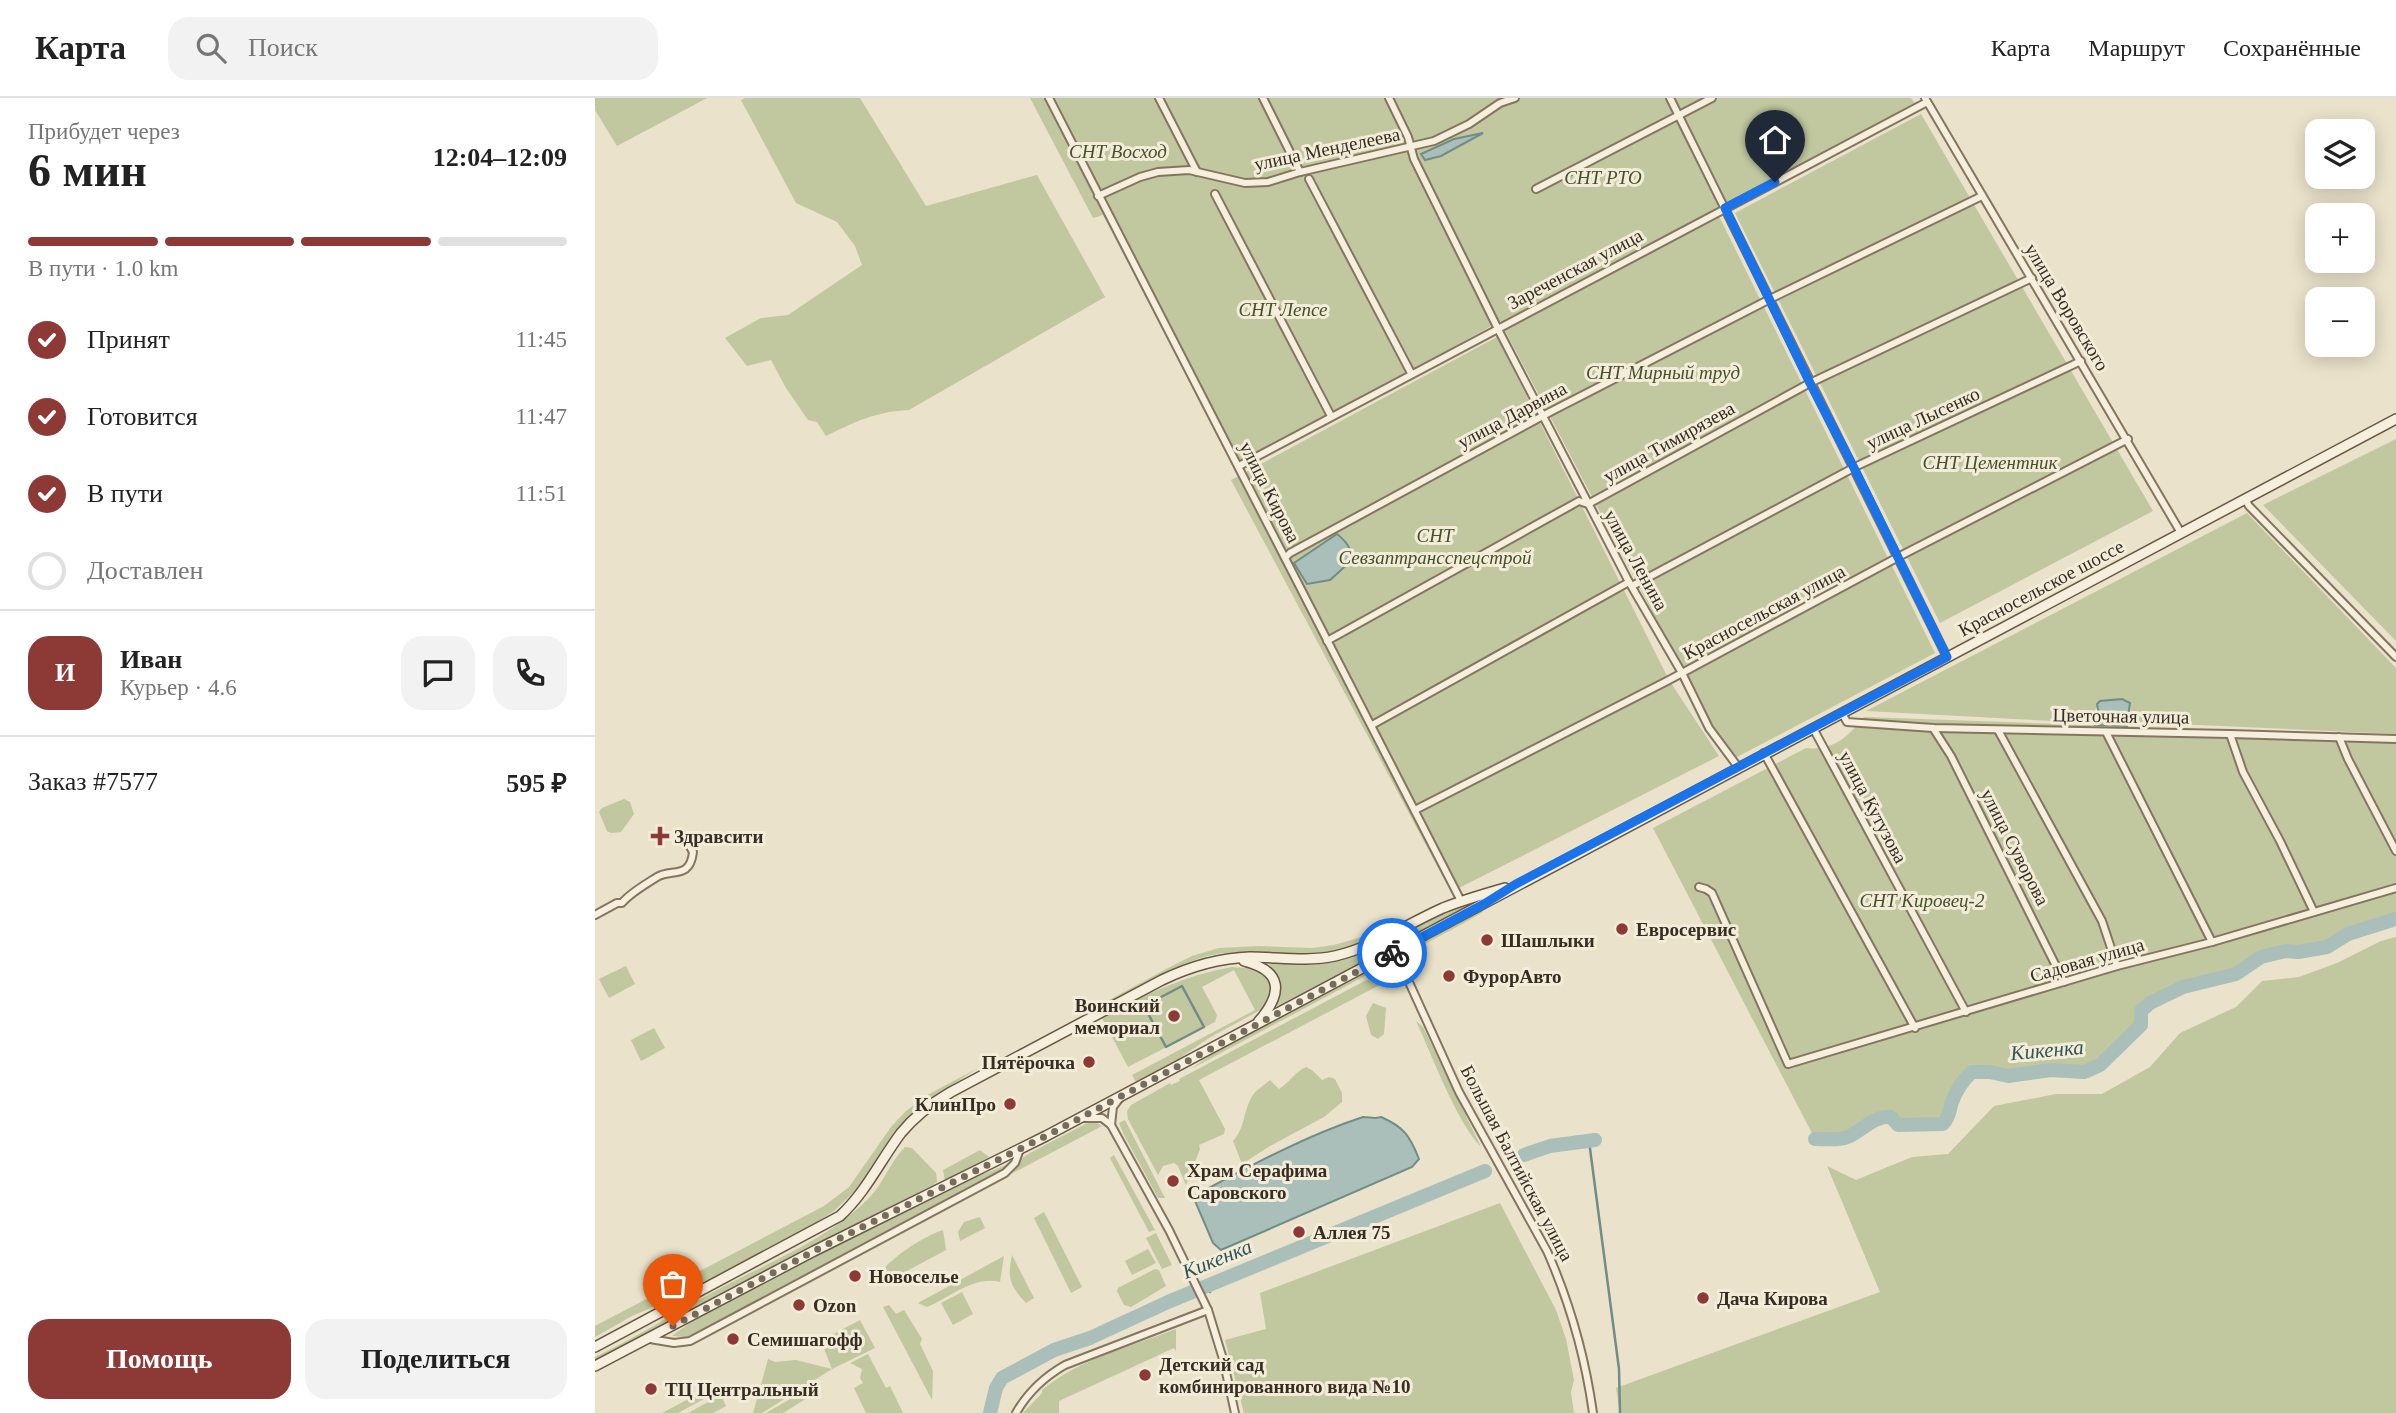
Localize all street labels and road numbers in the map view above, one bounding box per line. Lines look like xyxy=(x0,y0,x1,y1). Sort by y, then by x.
street label: улица Менделеева xyxy=(1252,123,1402,175)
street label: Зареченская улица xyxy=(1504,224,1647,313)
street label: улица Воровского xyxy=(2021,240,2113,374)
street label: улица Дарвина xyxy=(1454,377,1571,453)
street label: улица Лысенко xyxy=(1863,383,1983,453)
street label: улица Тимирязева xyxy=(1600,397,1739,487)
street label: улица Кирова xyxy=(1236,438,1305,547)
street label: улица Ленина xyxy=(1600,506,1673,614)
street label: Красносельское шоссе xyxy=(1955,535,2127,641)
street label: Красносельская улица xyxy=(1679,560,1849,664)
street label: Цветочная улица xyxy=(2053,704,2190,728)
street label: улица Кутузова xyxy=(1835,747,1912,867)
street label: улица Суворова xyxy=(1977,785,2054,909)
street label: Садовая улица xyxy=(2027,934,2147,986)
street label: Большая Балтийская улица xyxy=(1456,1062,1578,1265)

